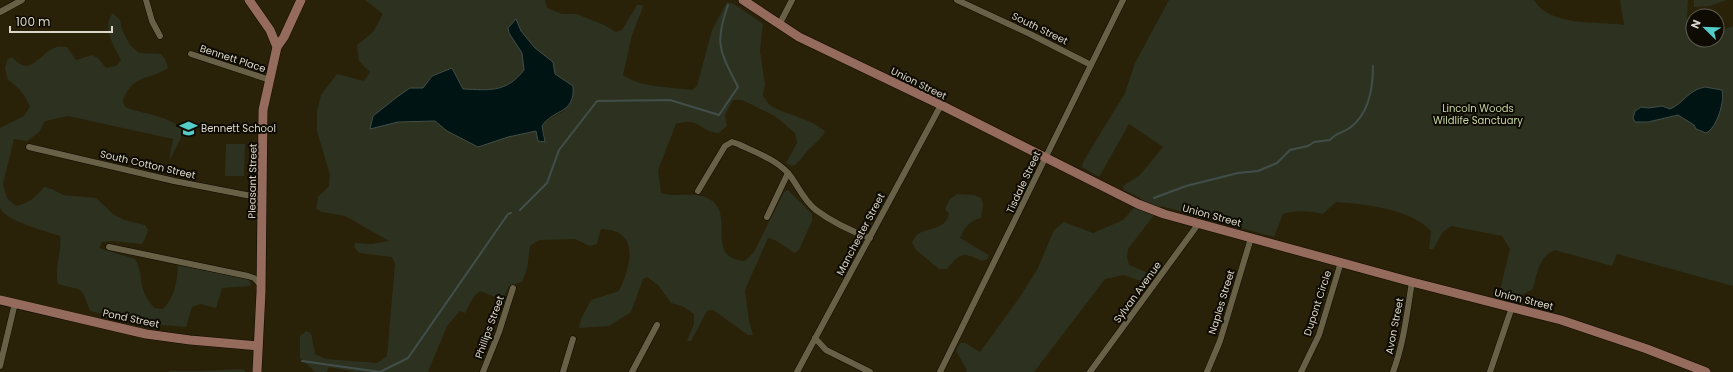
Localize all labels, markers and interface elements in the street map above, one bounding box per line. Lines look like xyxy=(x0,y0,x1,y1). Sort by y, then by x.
scale bar xyxy=(10,8,112,34)
street label: South Street xyxy=(1009,8,1071,49)
north arrow xyxy=(1685,8,1725,48)
text: 100 m xyxy=(16,13,50,30)
text: N xyxy=(1687,17,1705,31)
street label: Bennett Place xyxy=(198,41,268,76)
street label: Union Street xyxy=(888,63,950,104)
park label: Lincoln Woods Wildlife Sanctuary xyxy=(1433,101,1523,128)
school or university icon: Bennett School xyxy=(178,118,198,138)
place label: Bennett School xyxy=(201,121,276,136)
street label: Pleasant Street xyxy=(244,143,261,219)
street label: South Cotton Street xyxy=(99,146,197,183)
street label: Tisdale Street xyxy=(1002,148,1045,216)
street label: Manchester Street xyxy=(832,190,889,278)
street label: Union Street xyxy=(1181,200,1243,231)
street label: Sylvan Avenue xyxy=(1110,258,1165,326)
street label: Naples Street xyxy=(1205,268,1238,336)
street label: Dupont Circle xyxy=(1300,269,1335,338)
street label: Union Street xyxy=(1493,285,1555,314)
street label: Phillips Street xyxy=(471,293,508,361)
street label: Avon Street xyxy=(1382,296,1407,356)
street label: Pond Street xyxy=(101,305,161,332)

